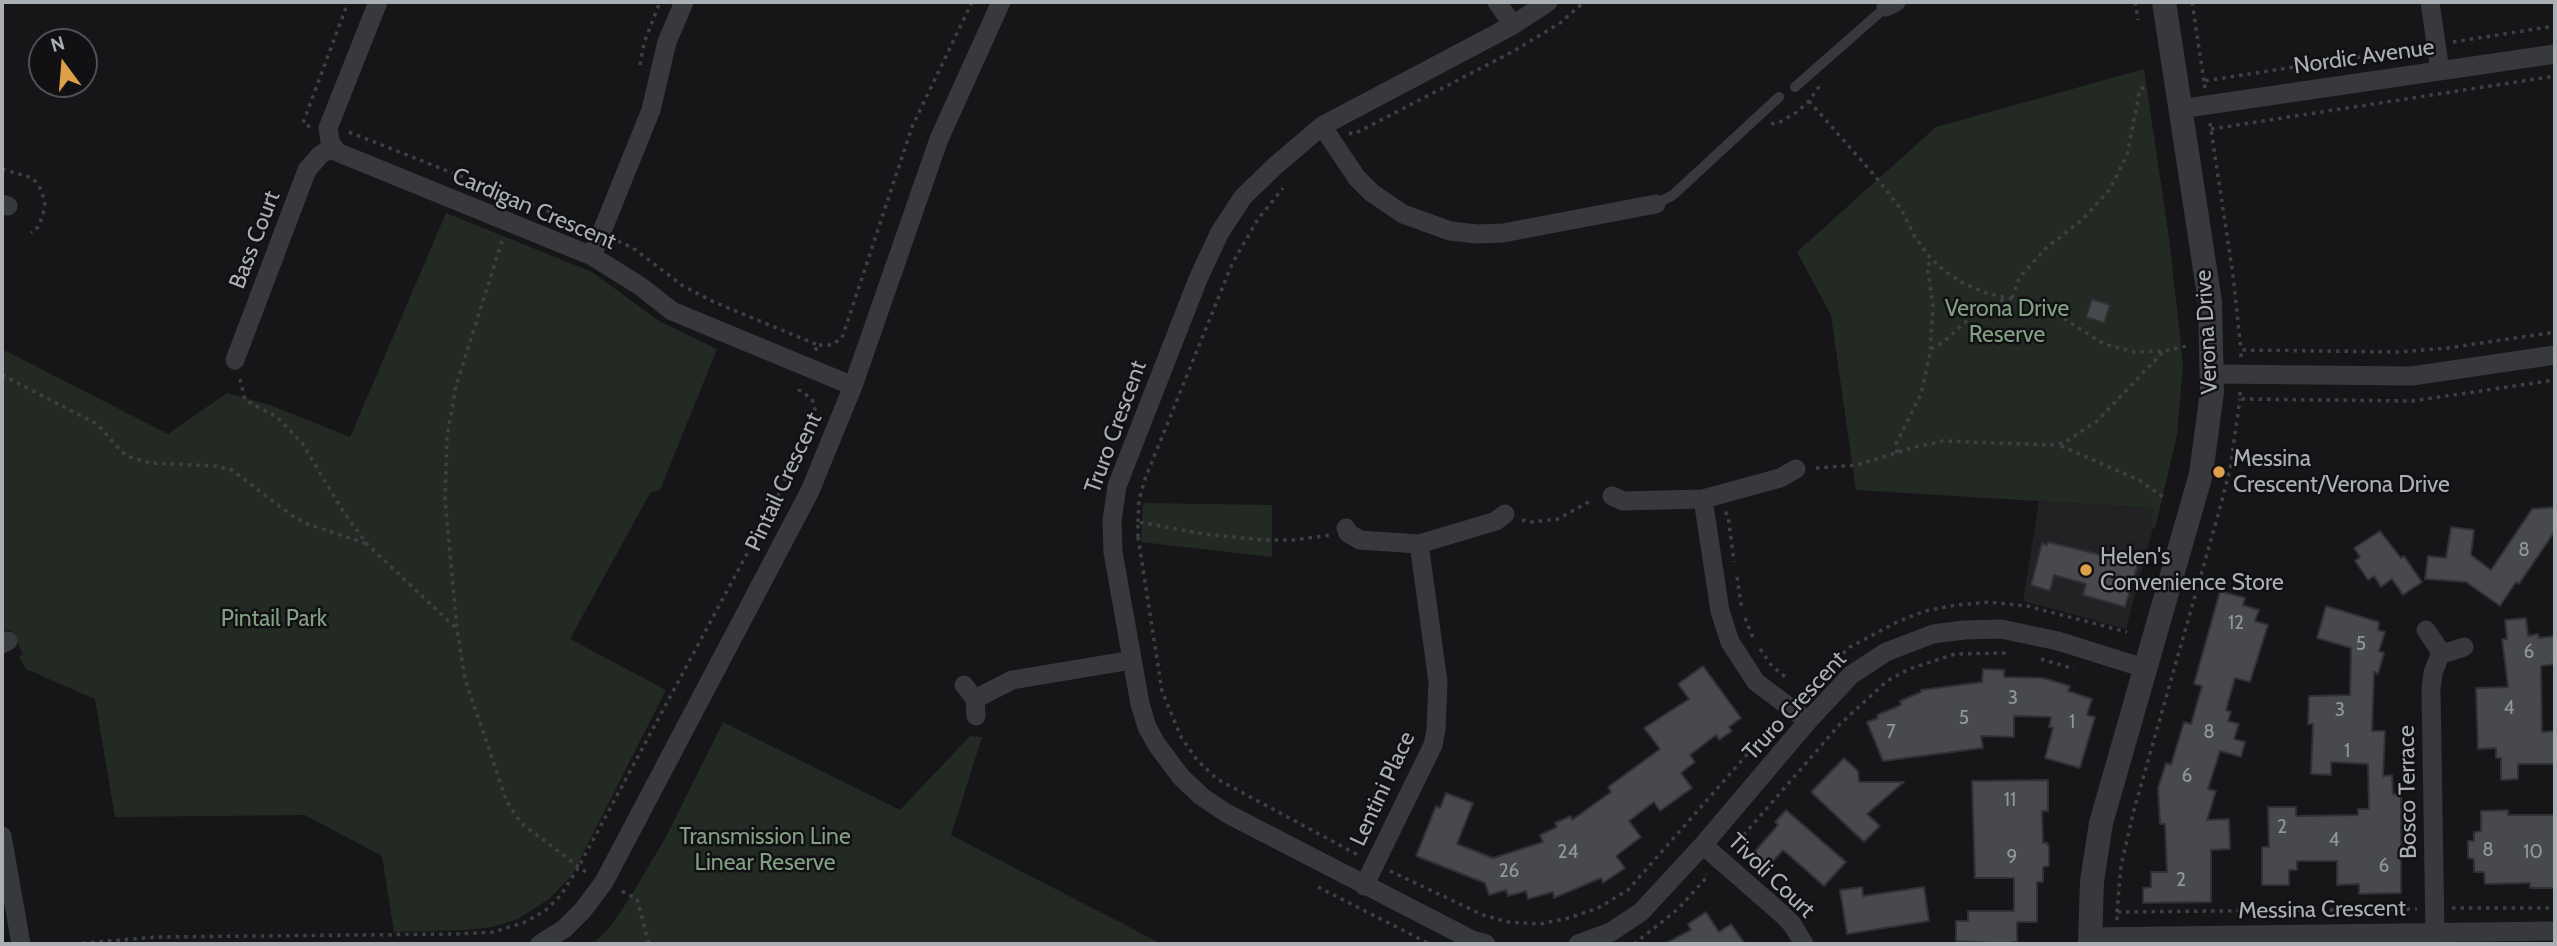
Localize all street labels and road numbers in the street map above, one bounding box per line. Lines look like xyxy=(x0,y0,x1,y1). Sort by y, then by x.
street label: Nordic Avenue xyxy=(2292,33,2436,81)
street label: Cardigan Crescent xyxy=(448,162,620,256)
street label: Bass Court xyxy=(224,187,286,293)
street label: Verona Drive xyxy=(2190,269,2224,395)
street label: Truro Crescent xyxy=(1079,357,1153,497)
street label: Pintail Crescent xyxy=(740,408,828,556)
street label: Truro Crescent xyxy=(1737,646,1853,766)
street label: Bosco Terrace xyxy=(2393,725,2423,859)
street label: Lentini Place xyxy=(1345,728,1421,850)
street label: Tivoli Court xyxy=(1722,828,1820,924)
street label: Messina Crescent xyxy=(2238,895,2406,925)

